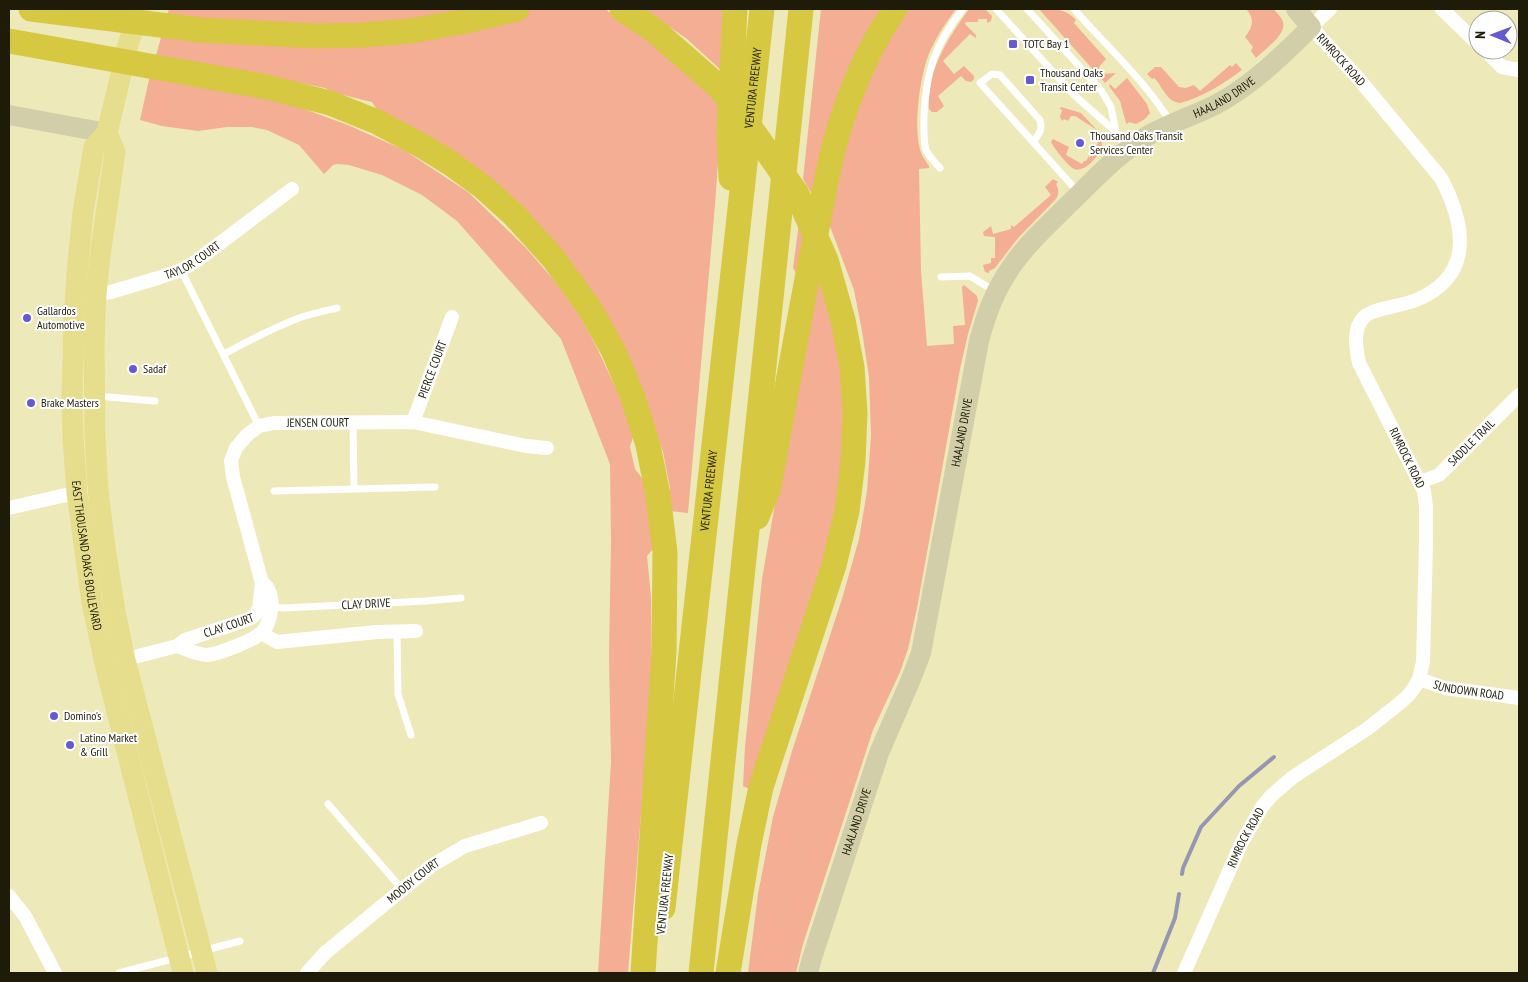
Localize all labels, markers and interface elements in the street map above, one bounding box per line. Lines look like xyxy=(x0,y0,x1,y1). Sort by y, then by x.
north arrow xyxy=(1468,10,1518,60)
street label: RIMROCK ROAD xyxy=(1314,30,1369,89)
text: N xyxy=(1471,31,1489,39)
place label: TOTC Bay 1 xyxy=(1023,36,1069,51)
marker: TOTC Bay 1 xyxy=(1007,38,1019,50)
street label: VENTURA FREEWAY xyxy=(741,46,765,130)
place label: Thousand Oaks Transit Center xyxy=(1040,65,1103,94)
street label: HAALAND DRIVE xyxy=(1191,73,1258,121)
marker: Thousand Oaks Transit Center xyxy=(1024,74,1036,86)
place label: Thousand Oaks Transit Services Center xyxy=(1090,128,1184,157)
marker: Thousand Oaks Transit Services Center xyxy=(1074,137,1086,149)
street label: TAYLOR COURT xyxy=(162,237,224,282)
place label: Gallardos Automotive xyxy=(37,303,85,332)
marker: Gallardos Automotive xyxy=(21,312,33,324)
street label: PIERCE COURT xyxy=(414,338,450,400)
place label: Sadaf xyxy=(143,361,167,376)
marker: Sadaf xyxy=(127,363,139,375)
place label: Brake Masters xyxy=(41,395,99,410)
marker: Brake Masters xyxy=(25,397,37,409)
street label: HAALAND DRIVE xyxy=(948,397,975,468)
street label: JENSEN COURT xyxy=(286,414,350,430)
street label: SADDLE TRAIL xyxy=(1444,416,1498,469)
street label: RIMROCK ROAD xyxy=(1386,425,1429,491)
street label: VENTURA FREEWAY xyxy=(696,449,720,533)
street label: EAST THOUSAND OAKS BOULEVARD xyxy=(69,480,106,632)
street label: CLAY DRIVE xyxy=(341,595,391,612)
street label: CLAY COURT xyxy=(202,609,256,640)
street label: SUNDOWN ROAD xyxy=(1431,676,1505,703)
place label: Domino's xyxy=(64,708,101,723)
marker: Domino's xyxy=(48,710,60,722)
place label: Latino Market & Grill xyxy=(80,730,138,759)
marker: Latino Market & Grill xyxy=(64,739,76,751)
street label: HAALAND DRIVE xyxy=(838,786,874,857)
street label: RIMROCK ROAD xyxy=(1224,805,1267,870)
street label: VENTURA FREEWAY xyxy=(653,852,676,936)
street label: MOODY COURT xyxy=(384,854,442,906)

